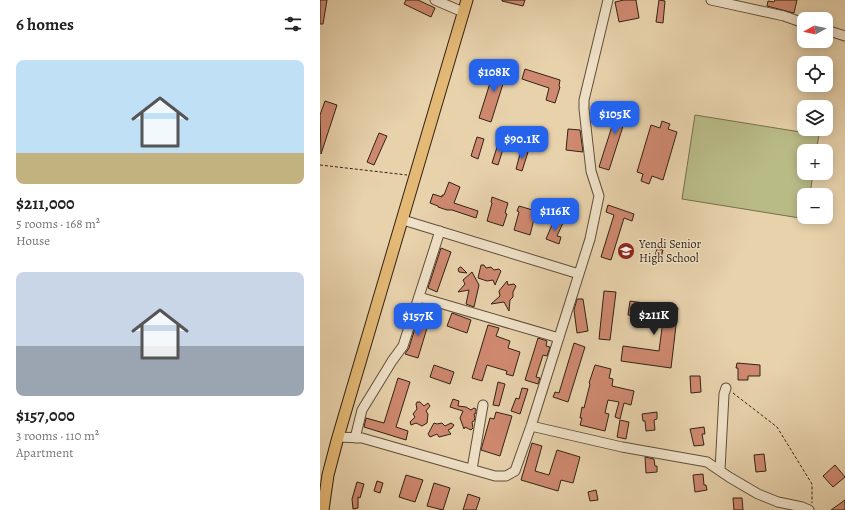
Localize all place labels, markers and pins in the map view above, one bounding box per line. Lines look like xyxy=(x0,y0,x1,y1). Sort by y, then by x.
pin: $108K xyxy=(466,59,522,93)
pin: $105K xyxy=(587,101,643,135)
pin: $90.1K xyxy=(489,126,555,160)
pin: $116K xyxy=(527,198,583,232)
place label: Yendi Senior High School xyxy=(638,236,702,266)
school or university icon: Yendi Senior High School xyxy=(616,241,636,261)
pin: $211K xyxy=(626,302,682,336)
pin: $157K xyxy=(390,303,446,337)

